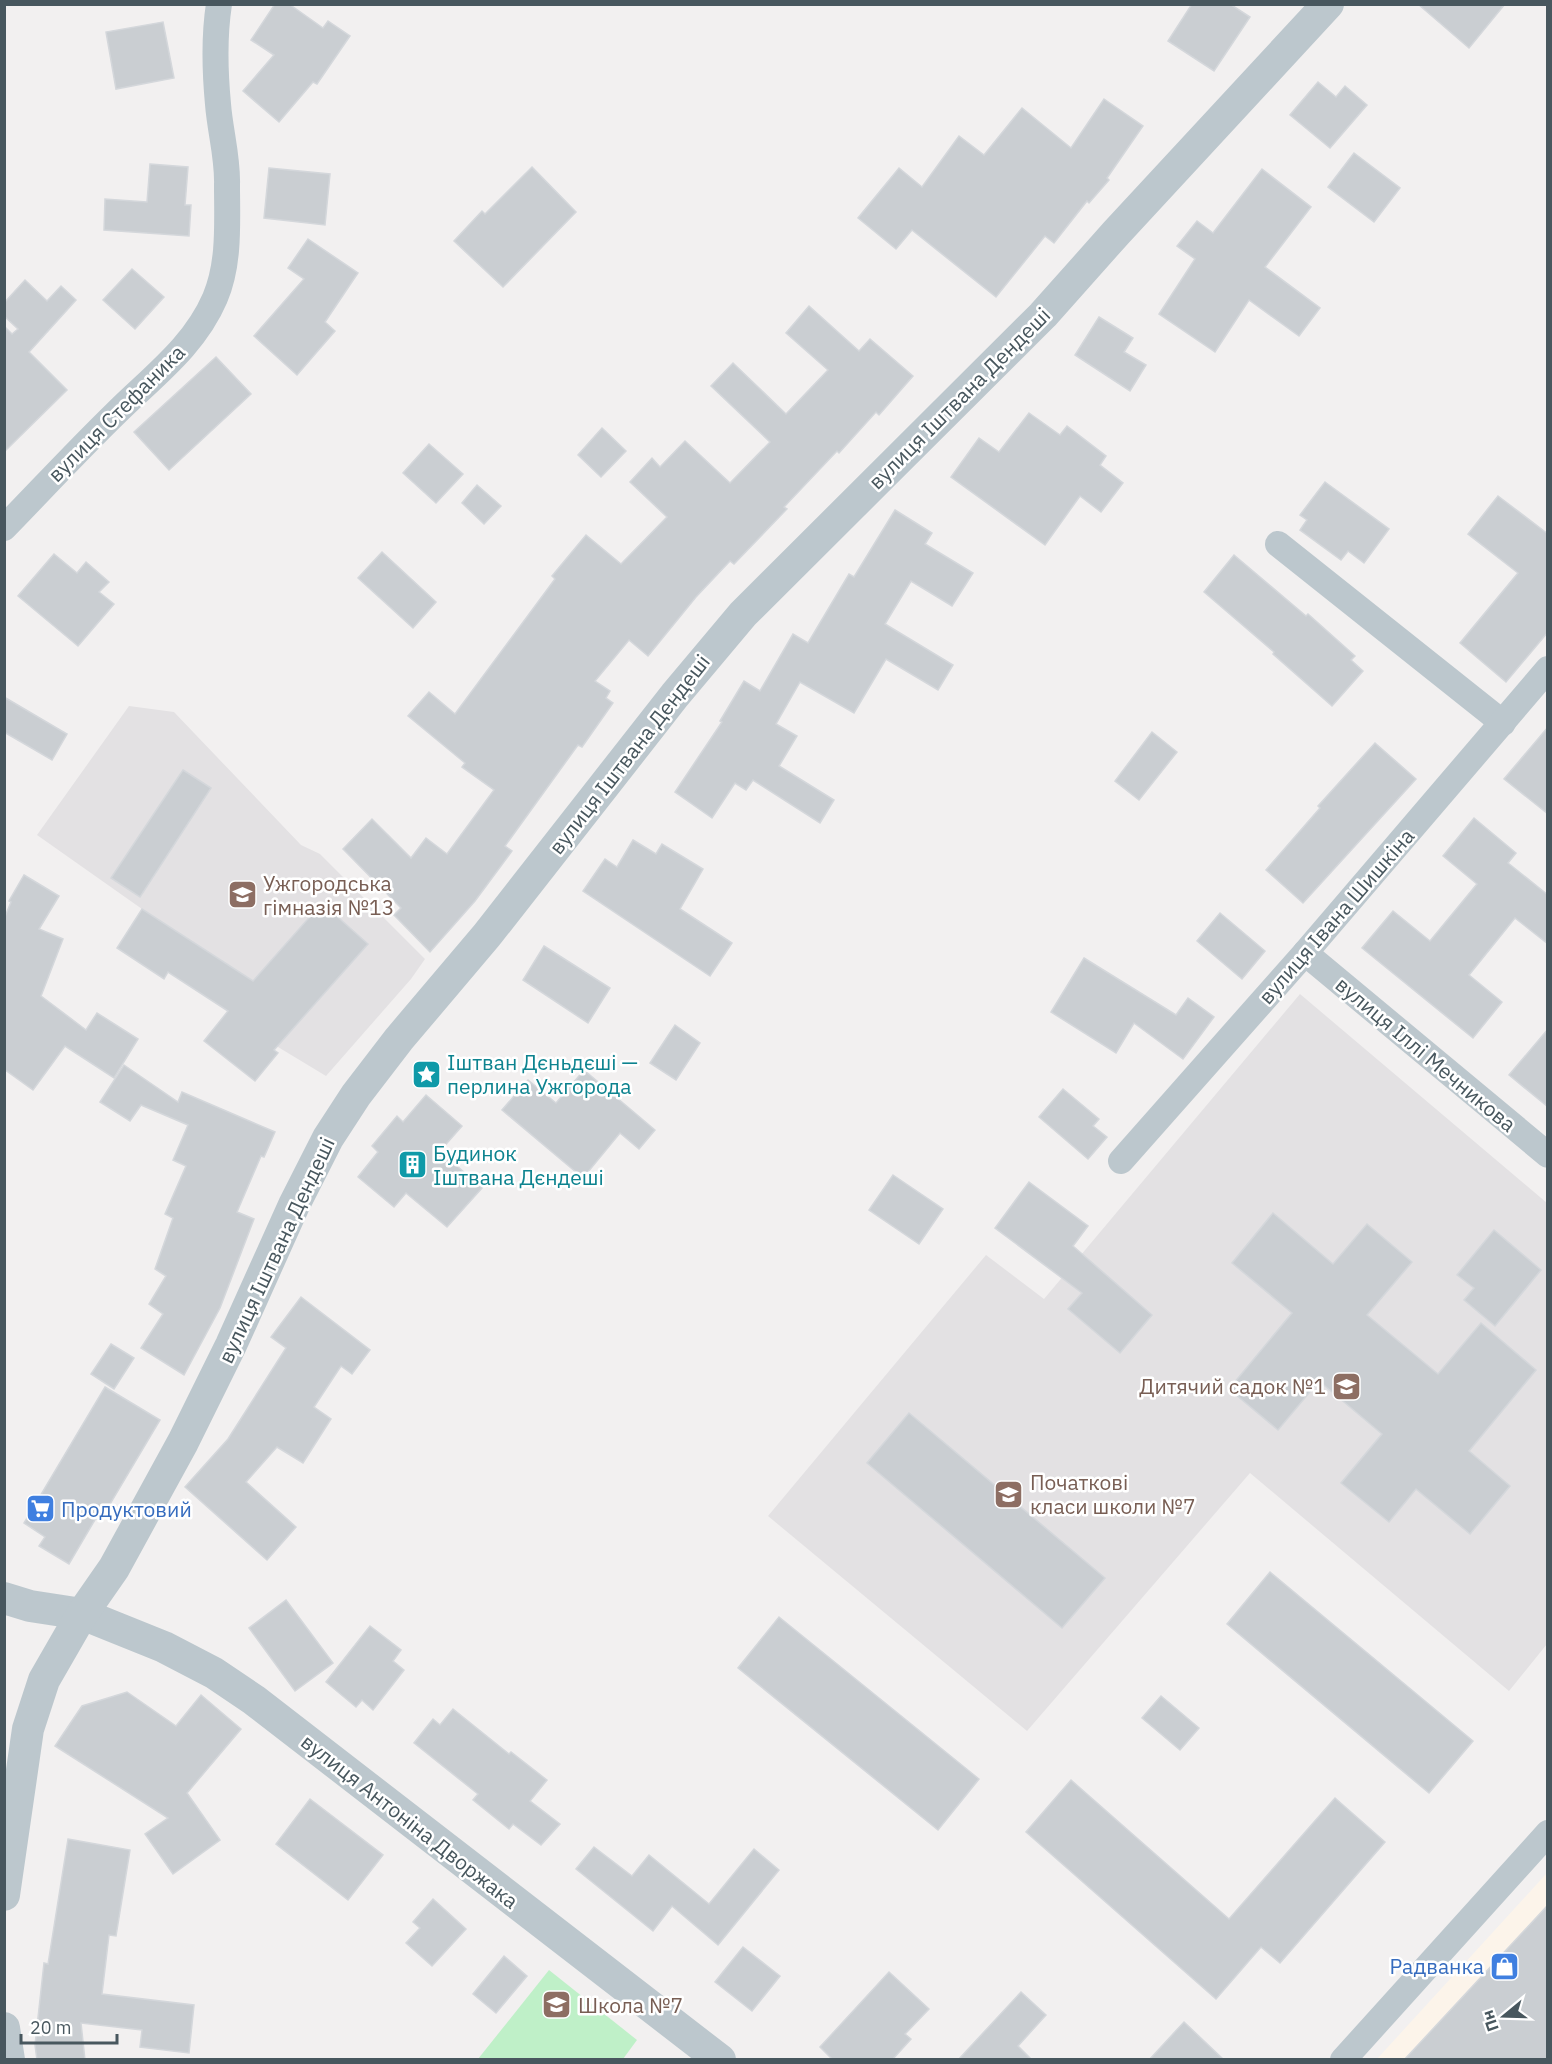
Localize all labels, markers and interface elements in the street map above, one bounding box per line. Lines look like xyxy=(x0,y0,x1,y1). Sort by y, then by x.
street label: вулиця Іштвана Дендеші xyxy=(862,301,1056,495)
street label: вулиця Стефаника xyxy=(41,338,191,488)
street label: вулиця Іштвана Дендеші xyxy=(542,648,716,860)
street label: вулиця Івана Шишкіна xyxy=(1252,822,1420,1010)
place label: Ужгородська гімназія №13 xyxy=(263,869,394,921)
school or university icon: Ужгородська гімназія №13 xyxy=(226,879,258,911)
street label: вулиця Іллі Мечникова xyxy=(1330,970,1522,1138)
place label: Іштван Дєньдєші — перлина Ужгорода xyxy=(447,1048,638,1100)
place icon: Іштван Дєньдєші — перлина Ужгорода xyxy=(410,1058,442,1090)
street label: вулиця Іштвана Дендеші xyxy=(211,1133,341,1367)
place label: Будинок Іштвана Дєндеші xyxy=(433,1139,604,1191)
building icon: Будинок Іштвана Дєндеші xyxy=(396,1149,428,1181)
school or university icon: Дитячий садок №1 xyxy=(1331,1370,1363,1402)
place label: Дитячий садок №1 xyxy=(1139,1372,1326,1400)
place label: Початкові класи школи №7 xyxy=(1030,1468,1195,1520)
school or university icon: Початкові класи школи №7 xyxy=(993,1478,1025,1510)
supermarket icon: Продуктовий xyxy=(24,1493,56,1525)
place label: Продуктовий xyxy=(61,1495,192,1523)
street label: вулиця Антоніна Дворжака xyxy=(296,1727,524,1915)
shop icon: Радванка xyxy=(1489,1950,1521,1982)
place label: Радванка xyxy=(1390,1952,1484,1980)
north arrow xyxy=(1474,1986,1534,2046)
school or university icon: Школа №7 xyxy=(541,1989,573,2021)
place label: Школа №7 xyxy=(578,1991,683,2019)
scale bar xyxy=(21,2007,117,2045)
text: Пн xyxy=(1477,2008,1503,2034)
text: 20 m xyxy=(30,2016,72,2039)

